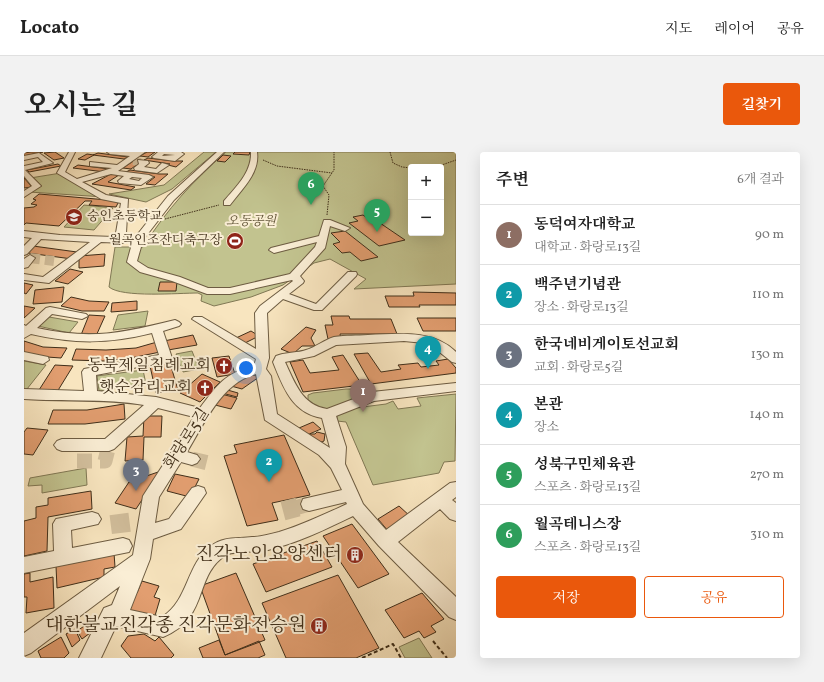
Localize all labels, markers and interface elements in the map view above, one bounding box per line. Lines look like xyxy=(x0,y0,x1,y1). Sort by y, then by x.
text: Locato xyxy=(20,15,79,41)
text: 지도 xyxy=(665,20,692,39)
text: 레이어 xyxy=(714,20,755,39)
text: 공유 xyxy=(777,20,804,39)
button: 길찾기 xyxy=(723,83,800,125)
text: 오시는 길 xyxy=(24,87,138,126)
map controls xyxy=(408,164,444,236)
button: + xyxy=(408,164,444,200)
text: 주변 xyxy=(496,169,529,192)
text: 6개 결과 xyxy=(737,171,784,189)
pin: 6 xyxy=(298,172,324,205)
pin: 5 xyxy=(364,199,390,232)
button: − xyxy=(408,200,444,236)
school or university icon: 숭인초등학교 xyxy=(64,207,84,227)
place label: 숭인초등학교 xyxy=(87,208,163,226)
park label: 오동공원 xyxy=(226,213,278,231)
text: 동덕여자대학교 xyxy=(534,215,635,236)
text: 1 xyxy=(506,226,512,244)
text: 90 m xyxy=(755,226,784,244)
sports icon: 월곡인조잔디축구장 xyxy=(225,231,245,251)
place label: 월곡인조잔디축구장 xyxy=(109,232,222,250)
text: 대학교 · 화랑로13길 xyxy=(534,239,641,257)
text: 백주년기념관 xyxy=(534,275,621,296)
text: 2 xyxy=(506,286,512,304)
text: 110 m xyxy=(752,286,784,304)
text: 장소 · 화랑로13길 xyxy=(534,299,629,317)
text: 한국네비게이토선교회 xyxy=(534,335,679,356)
pin: 4 xyxy=(415,336,441,369)
text: 3 xyxy=(506,346,512,364)
text: 130 m xyxy=(751,346,784,364)
place label: 동북제일침례교회 xyxy=(87,355,211,377)
church icon: 동북제일침례교회 xyxy=(214,356,234,376)
your location xyxy=(236,358,256,378)
text: 교회 · 화랑로5길 xyxy=(534,359,623,377)
place label: 햇순감리교회 xyxy=(99,377,192,399)
church icon: 햇순감리교회 xyxy=(195,378,215,398)
pin: 1 xyxy=(350,379,376,412)
text: 본관 xyxy=(534,395,563,416)
street label: 화랑로5길 xyxy=(159,404,215,474)
text: 4 xyxy=(505,406,513,424)
text: 140 m xyxy=(750,406,784,424)
text: 장소 xyxy=(534,419,559,437)
pin: 2 xyxy=(256,449,282,482)
text: 성북구민체육관 xyxy=(534,455,635,476)
pin: 3 xyxy=(123,458,149,491)
text: 5 xyxy=(506,466,512,484)
text: 270 m xyxy=(750,466,784,484)
text: 스포츠 · 화랑로13길 xyxy=(534,479,641,497)
text: 월곡테니스장 xyxy=(534,515,621,536)
text: 6 xyxy=(505,526,513,544)
text: 310 m xyxy=(750,526,784,544)
text: 스포츠 · 화랑로13길 xyxy=(534,539,641,557)
place label: 진각노인요양센터 xyxy=(195,542,342,568)
building icon: 진각노인요양센터 xyxy=(345,545,365,565)
button: 저장 xyxy=(496,576,636,618)
button: 공유 xyxy=(644,576,784,618)
place label: 대한불교진각종 진각문화전승원 xyxy=(45,613,306,639)
building icon: 대한불교진각종 진각문화전승원 xyxy=(309,616,329,636)

